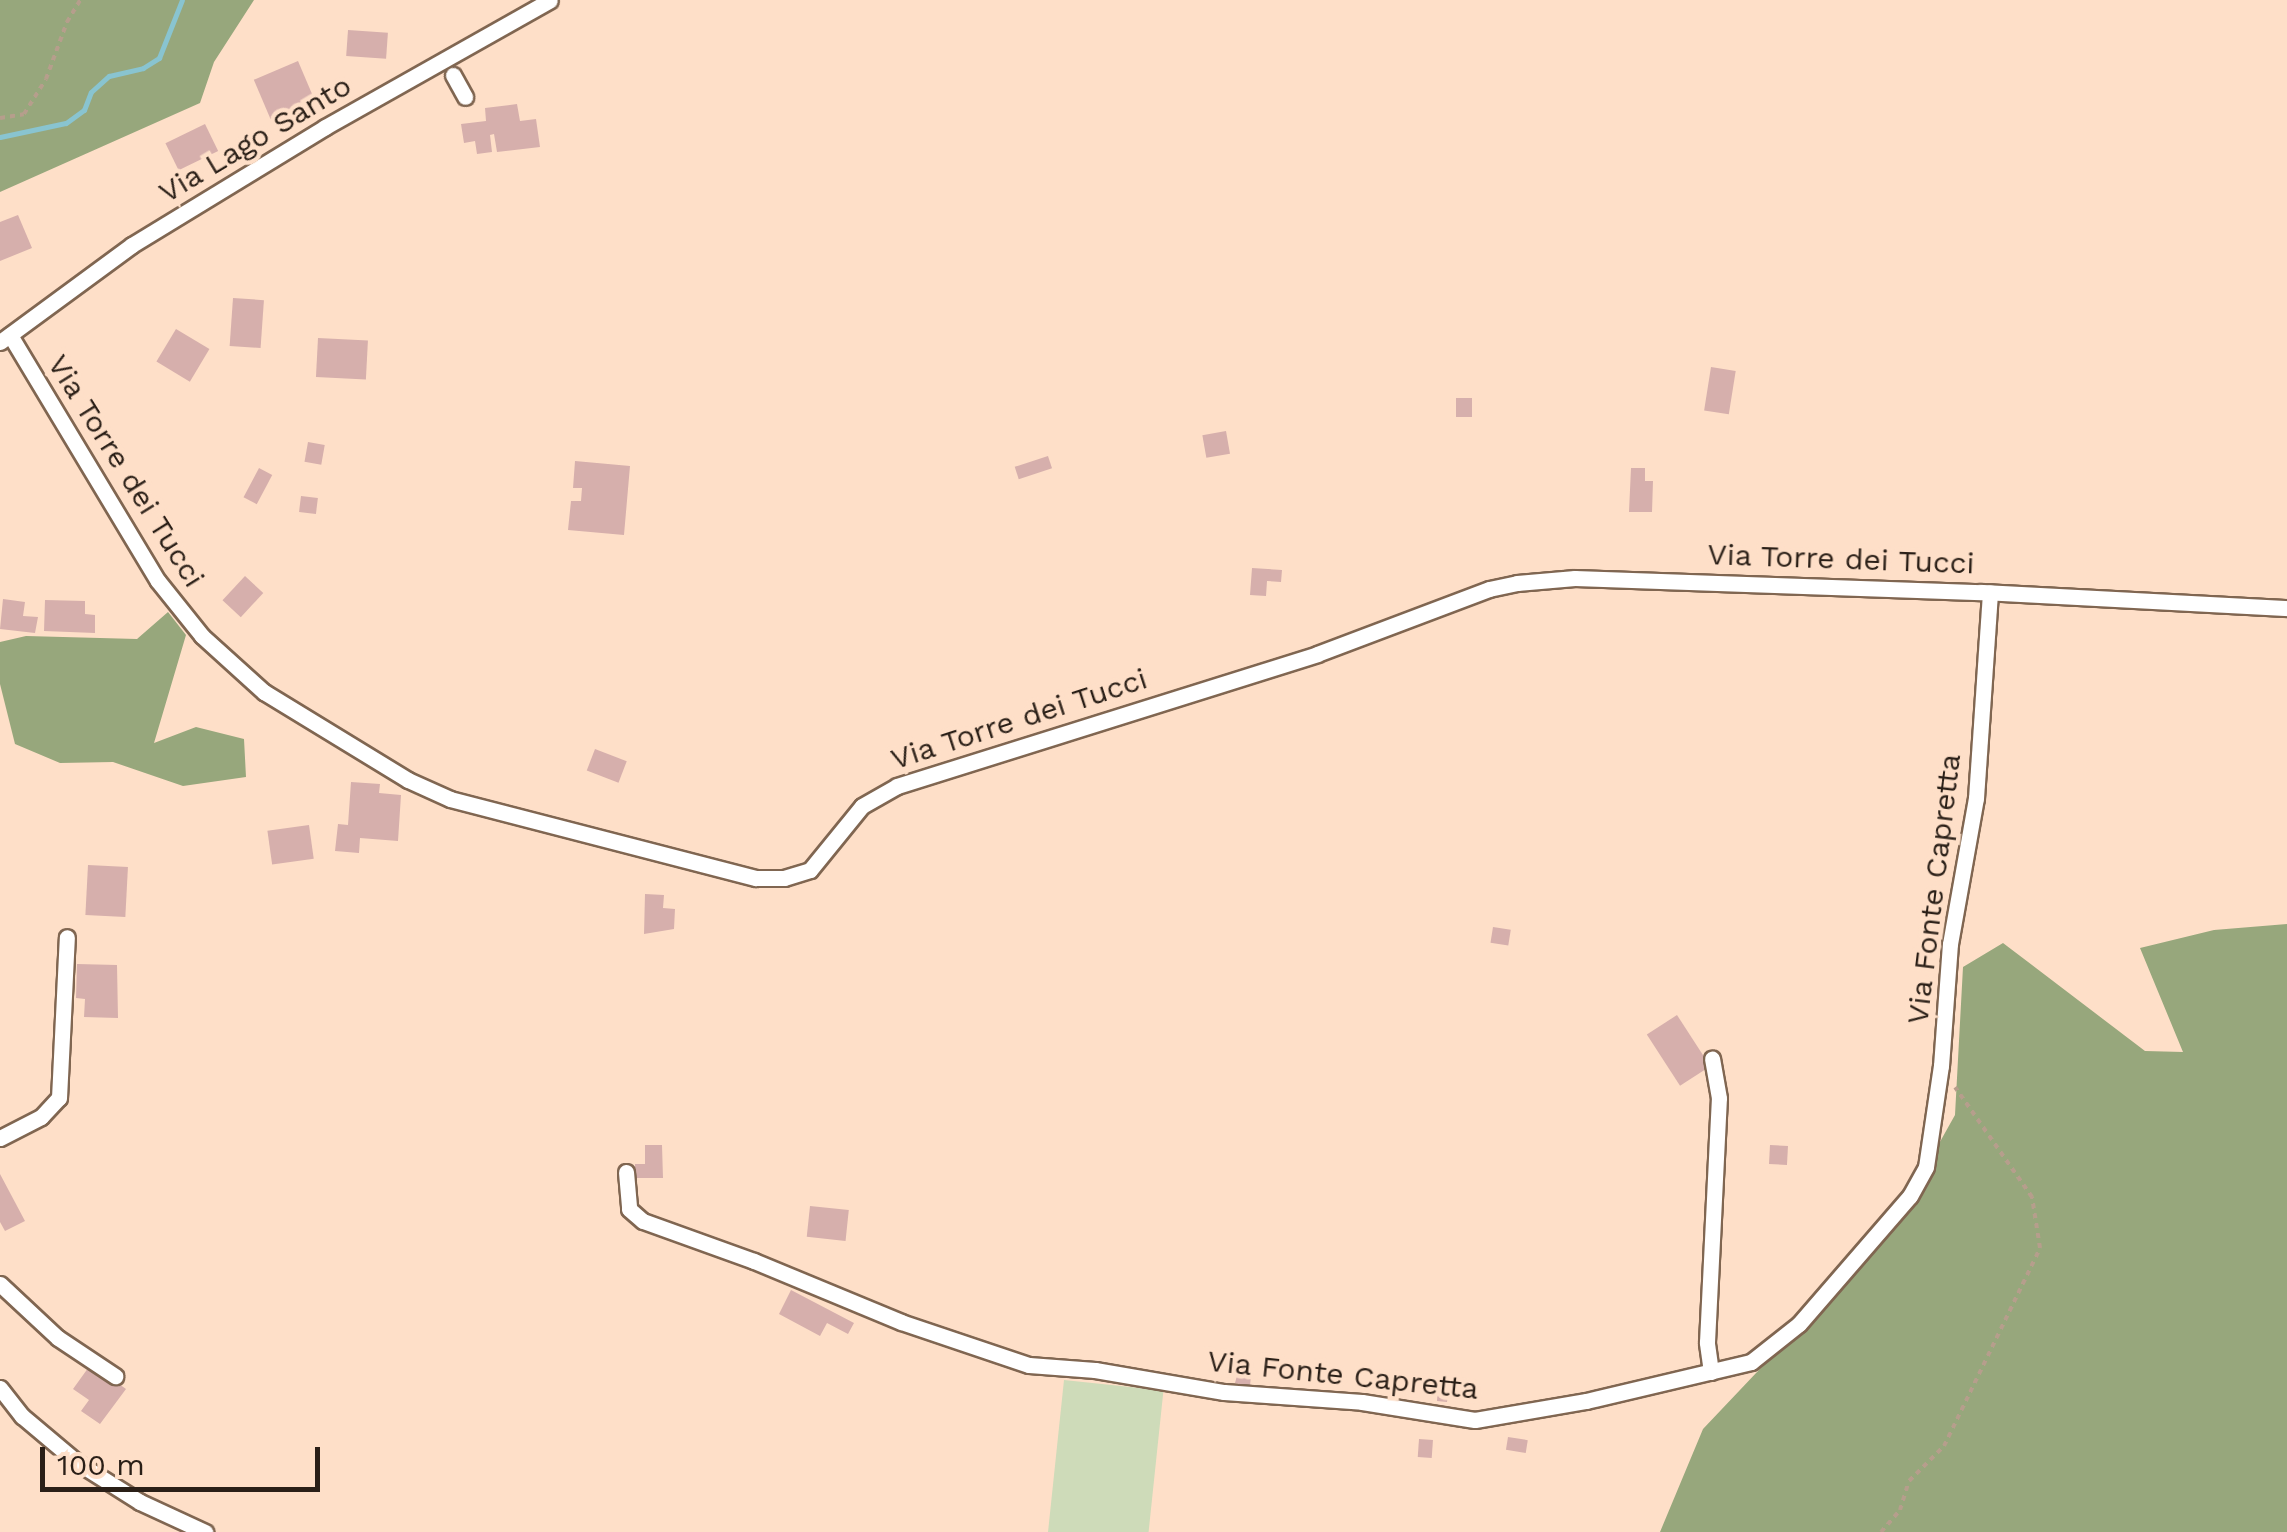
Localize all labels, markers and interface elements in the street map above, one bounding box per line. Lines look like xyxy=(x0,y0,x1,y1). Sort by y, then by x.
street label: Via Lago Santo xyxy=(152,67,358,211)
street label: Via Torre dei Tucci xyxy=(39,347,213,595)
street label: Via Torre dei Tucci xyxy=(1706,536,1976,582)
street label: Via Torre dei Tucci xyxy=(885,660,1153,778)
street label: Via Fonte Capretta xyxy=(1900,751,1968,1027)
street label: Via Fonte Capretta xyxy=(1205,1343,1481,1407)
scale bar xyxy=(45,1427,325,1489)
text: 100 m xyxy=(57,1447,145,1482)

